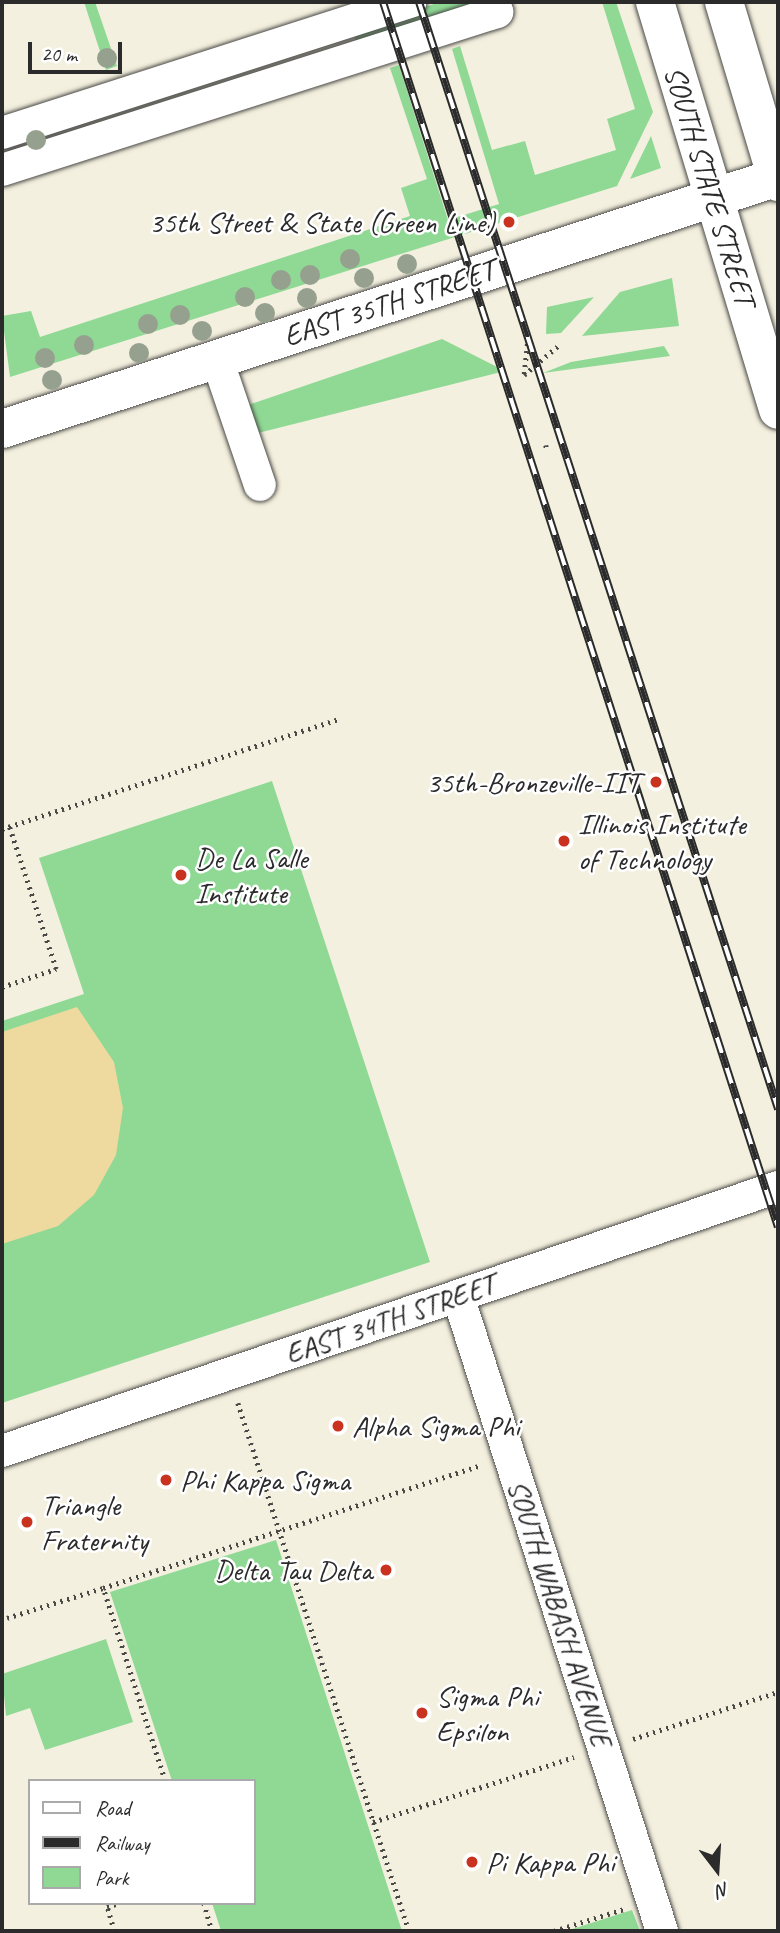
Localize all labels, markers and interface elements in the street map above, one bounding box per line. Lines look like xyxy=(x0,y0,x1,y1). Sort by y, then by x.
scale bar xyxy=(32,28,126,72)
text: 20 m xyxy=(41,41,77,67)
street label: SOUTH STATE STREET xyxy=(656,61,764,311)
place label: 35th Street & State (Green Line) xyxy=(148,204,495,240)
marker: 35th Street & State (Green Line) xyxy=(501,214,517,230)
street label: EAST 35TH STREET xyxy=(279,252,499,354)
place label: 35th-Bronzeville-IIT xyxy=(426,764,640,800)
marker: 35th-Bronzeville-IIT xyxy=(646,772,666,792)
place label: Illinois Institute of Technology xyxy=(578,806,745,876)
marker: Illinois Institute of Technology xyxy=(556,833,572,849)
place label: De La Salle Institute xyxy=(195,840,310,910)
marker: De La Salle Institute xyxy=(173,867,189,883)
street label: EAST 34TH STREET xyxy=(280,1266,500,1372)
place label: Alpha Sigma Phi xyxy=(352,1408,520,1444)
marker: Alpha Sigma Phi xyxy=(330,1418,346,1434)
place label: Phi Kappa Sigma xyxy=(180,1462,352,1498)
marker: Phi Kappa Sigma xyxy=(158,1472,174,1488)
street label: SOUTH WABASH AVENUE xyxy=(500,1475,620,1751)
place label: Triangle Fraternity xyxy=(41,1487,148,1558)
marker: Triangle Fraternity xyxy=(19,1514,35,1530)
place label: Delta Tau Delta xyxy=(213,1552,372,1588)
marker: Delta Tau Delta xyxy=(378,1562,394,1578)
place label: Sigma Phi Epsilon xyxy=(436,1678,539,1748)
marker: Sigma Phi Epsilon xyxy=(414,1705,430,1721)
legend xyxy=(28,1779,256,1905)
text: Road xyxy=(95,1795,130,1821)
text: Railway xyxy=(95,1830,149,1856)
north arrow xyxy=(682,1835,752,1905)
place label: Pi Kappa Phi xyxy=(486,1844,616,1880)
marker: Pi Kappa Phi xyxy=(464,1854,480,1870)
text: Park xyxy=(95,1865,128,1891)
text: N xyxy=(714,1877,732,1903)

